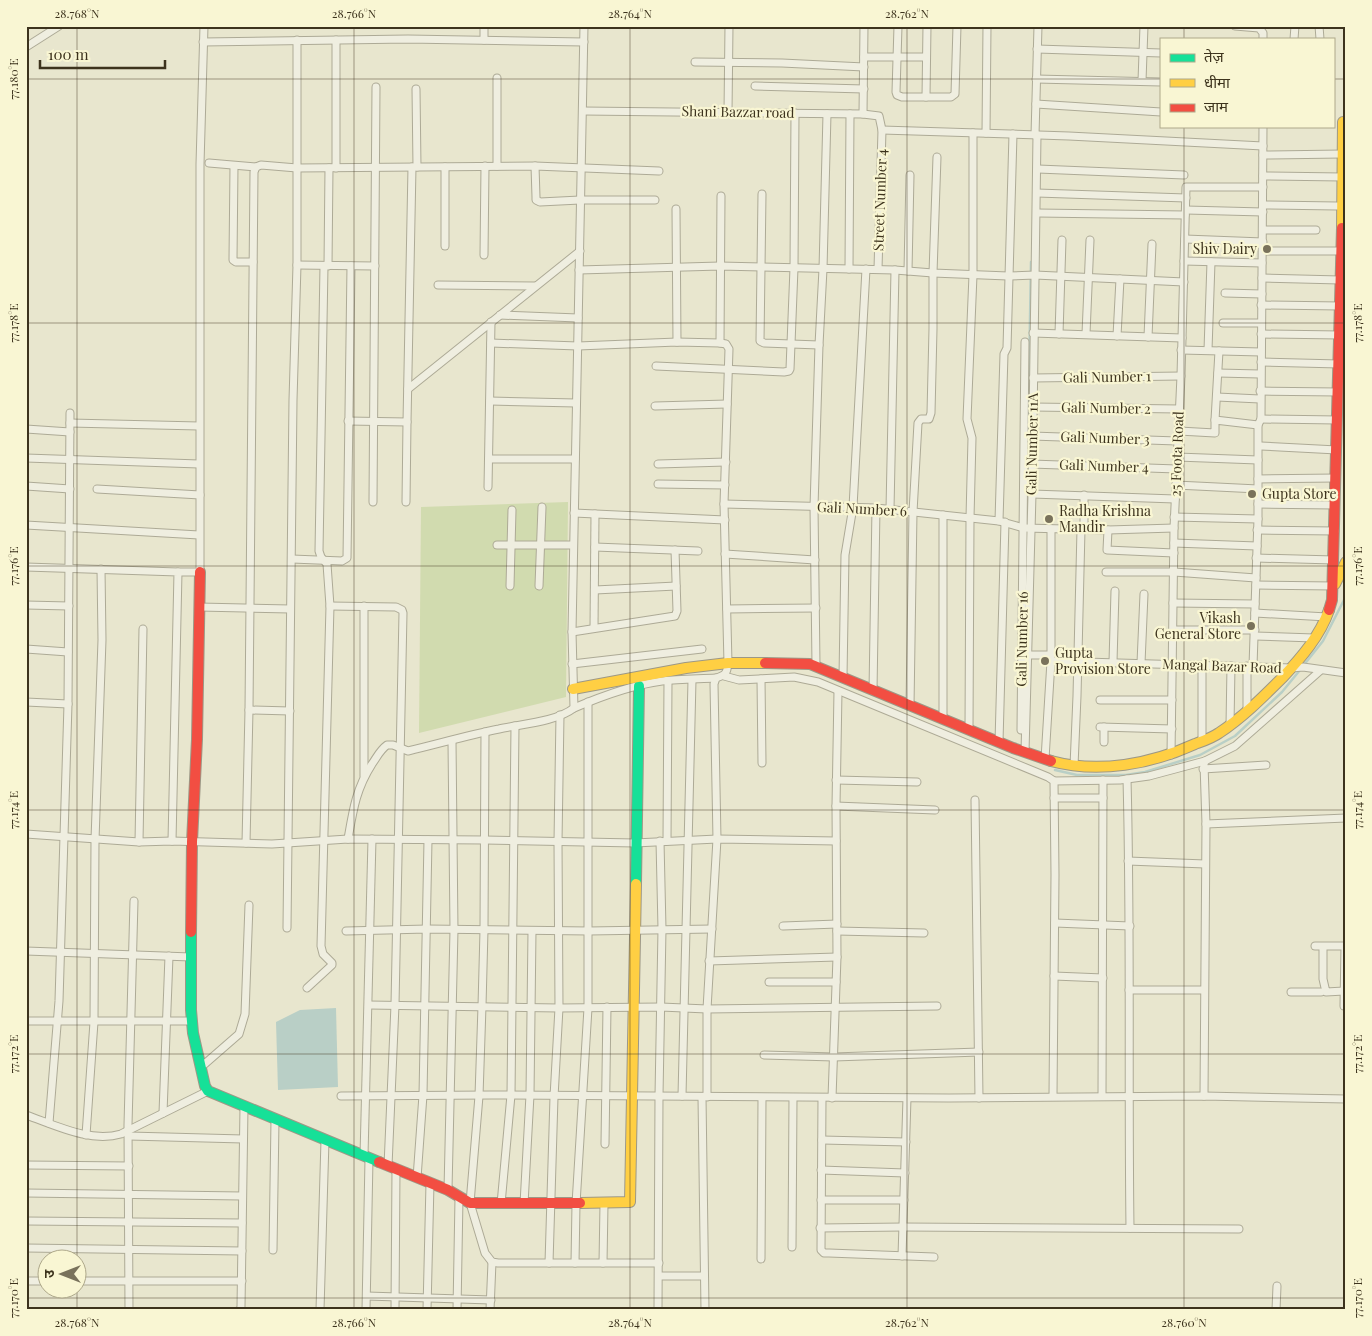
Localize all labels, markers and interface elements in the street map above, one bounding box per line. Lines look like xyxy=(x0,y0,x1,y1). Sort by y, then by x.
text: 28.768°N xyxy=(55,5,100,21)
text: 28.766°N xyxy=(332,5,377,21)
text: 28.764°N xyxy=(608,5,653,21)
text: 28.762°N xyxy=(885,5,930,21)
scale bar xyxy=(40,38,165,70)
legend xyxy=(1160,38,1334,128)
text: 100 m xyxy=(48,44,89,64)
text: तेज़ xyxy=(1204,46,1225,66)
text: 77.180°E xyxy=(5,58,21,100)
text: धीमा xyxy=(1204,72,1231,92)
text: जाम xyxy=(1204,96,1229,116)
street label: Shani Bazzar road xyxy=(681,101,795,122)
street label: Street Number 4 xyxy=(868,149,891,251)
place label: Shiv Dairy xyxy=(1193,239,1257,258)
marker: Shiv Dairy xyxy=(1261,243,1273,255)
text: 77.178°E xyxy=(5,303,21,343)
text: 77.178°E xyxy=(1349,303,1365,343)
street label: Gali Number 1 xyxy=(1063,366,1151,387)
street label: Gali Number 11A xyxy=(1021,393,1042,495)
street label: Gali Number 2 xyxy=(1061,397,1151,418)
street label: 25 Foota Road xyxy=(1166,411,1187,497)
street label: Gali Number 3 xyxy=(1060,426,1150,449)
street label: Gali Number 4 xyxy=(1059,454,1149,477)
place label: Gupta Store xyxy=(1262,484,1337,503)
marker: Gupta Store xyxy=(1246,488,1258,500)
street label: Gali Number 6 xyxy=(816,497,908,520)
place label: Radha Krishna Mandir xyxy=(1059,501,1151,536)
marker: Radha Krishna Mandir xyxy=(1043,513,1055,525)
text: 77.176°E xyxy=(5,546,21,586)
text: 77.176°E xyxy=(1349,546,1365,586)
street label: Gali Number 16 xyxy=(1011,591,1032,687)
place label: Vikash General Store xyxy=(1155,608,1242,643)
marker: Vikash General Store xyxy=(1245,620,1257,632)
place label: Gupta Provision Store xyxy=(1055,643,1151,678)
street label: Mangal Bazar Road xyxy=(1162,654,1282,677)
marker: Gupta Provision Store xyxy=(1039,655,1051,667)
text: 77.174°E xyxy=(5,791,21,829)
text: 77.174°E xyxy=(1349,791,1365,829)
text: 77.172°E xyxy=(5,1035,21,1073)
text: 77.172°E xyxy=(1349,1035,1365,1073)
north arrow xyxy=(38,1248,88,1298)
text: उ xyxy=(39,1269,58,1278)
text: 77.170°E xyxy=(5,1278,21,1318)
text: 77.170°E xyxy=(1349,1278,1365,1318)
text: 28.768°N xyxy=(55,1314,100,1330)
text: 28.766°N xyxy=(332,1314,377,1330)
text: 28.764°N xyxy=(608,1314,653,1330)
text: 28.762°N xyxy=(885,1314,930,1330)
text: 28.760°N xyxy=(1161,1314,1207,1330)

